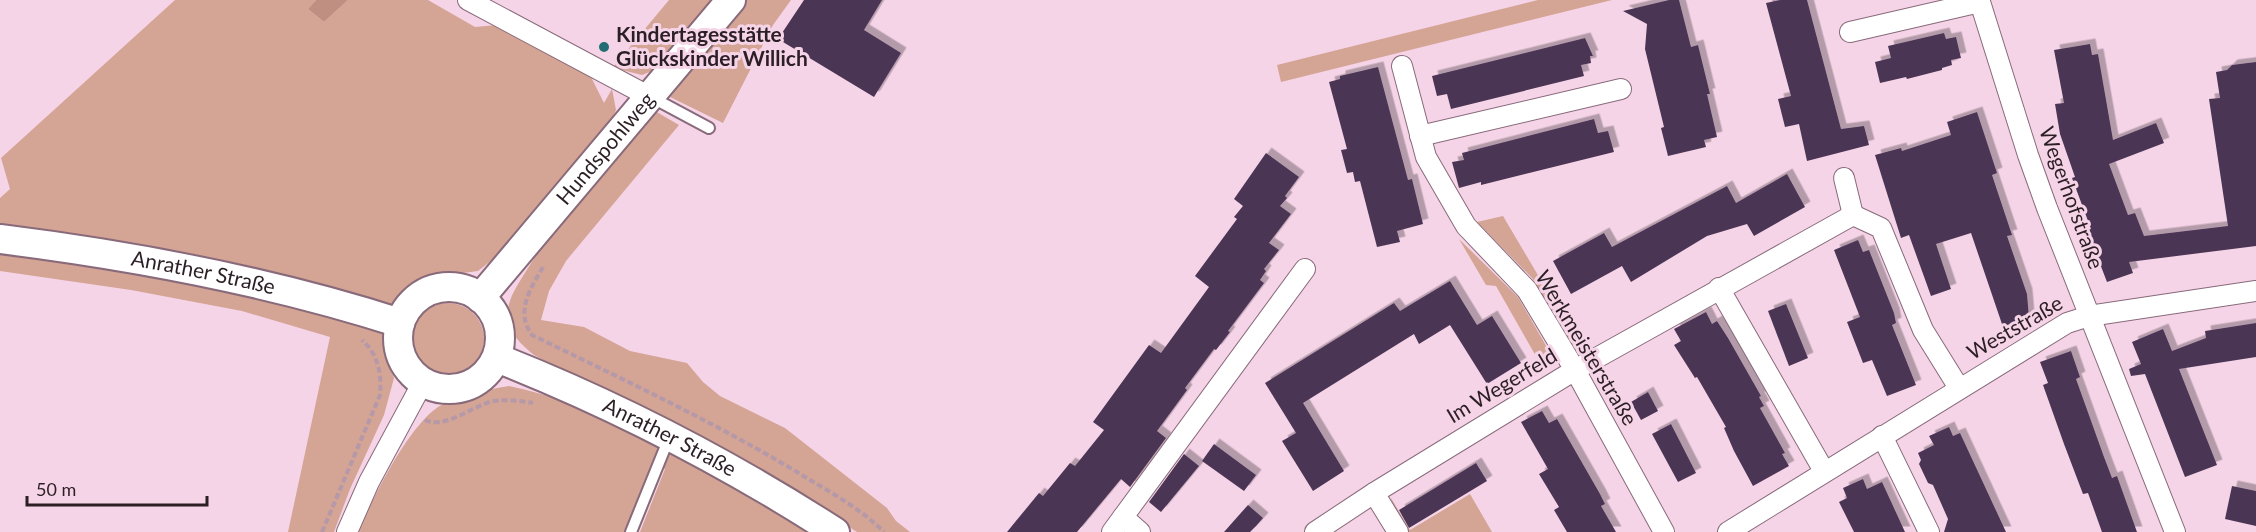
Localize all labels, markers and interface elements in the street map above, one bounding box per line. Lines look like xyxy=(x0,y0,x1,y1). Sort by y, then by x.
place label: Kindertagesstätte Glückskinder Willich xyxy=(616,21,808,70)
marker: Kindertagesstätte Glückskinder Willich xyxy=(597,40,611,54)
street label: Hundspohlweg xyxy=(550,87,659,209)
street label: Wegerhofstraße xyxy=(2035,123,2110,272)
street label: Anrather Straße xyxy=(130,245,278,298)
street label: Werkmeisterstraße xyxy=(1531,265,1643,429)
street label: Weststraße xyxy=(1962,289,2066,364)
street label: Im Wegerfeld xyxy=(1442,342,1561,427)
street label: Anrather Straße xyxy=(600,392,741,481)
scale bar xyxy=(27,469,207,507)
text: 50 m xyxy=(36,478,76,500)

